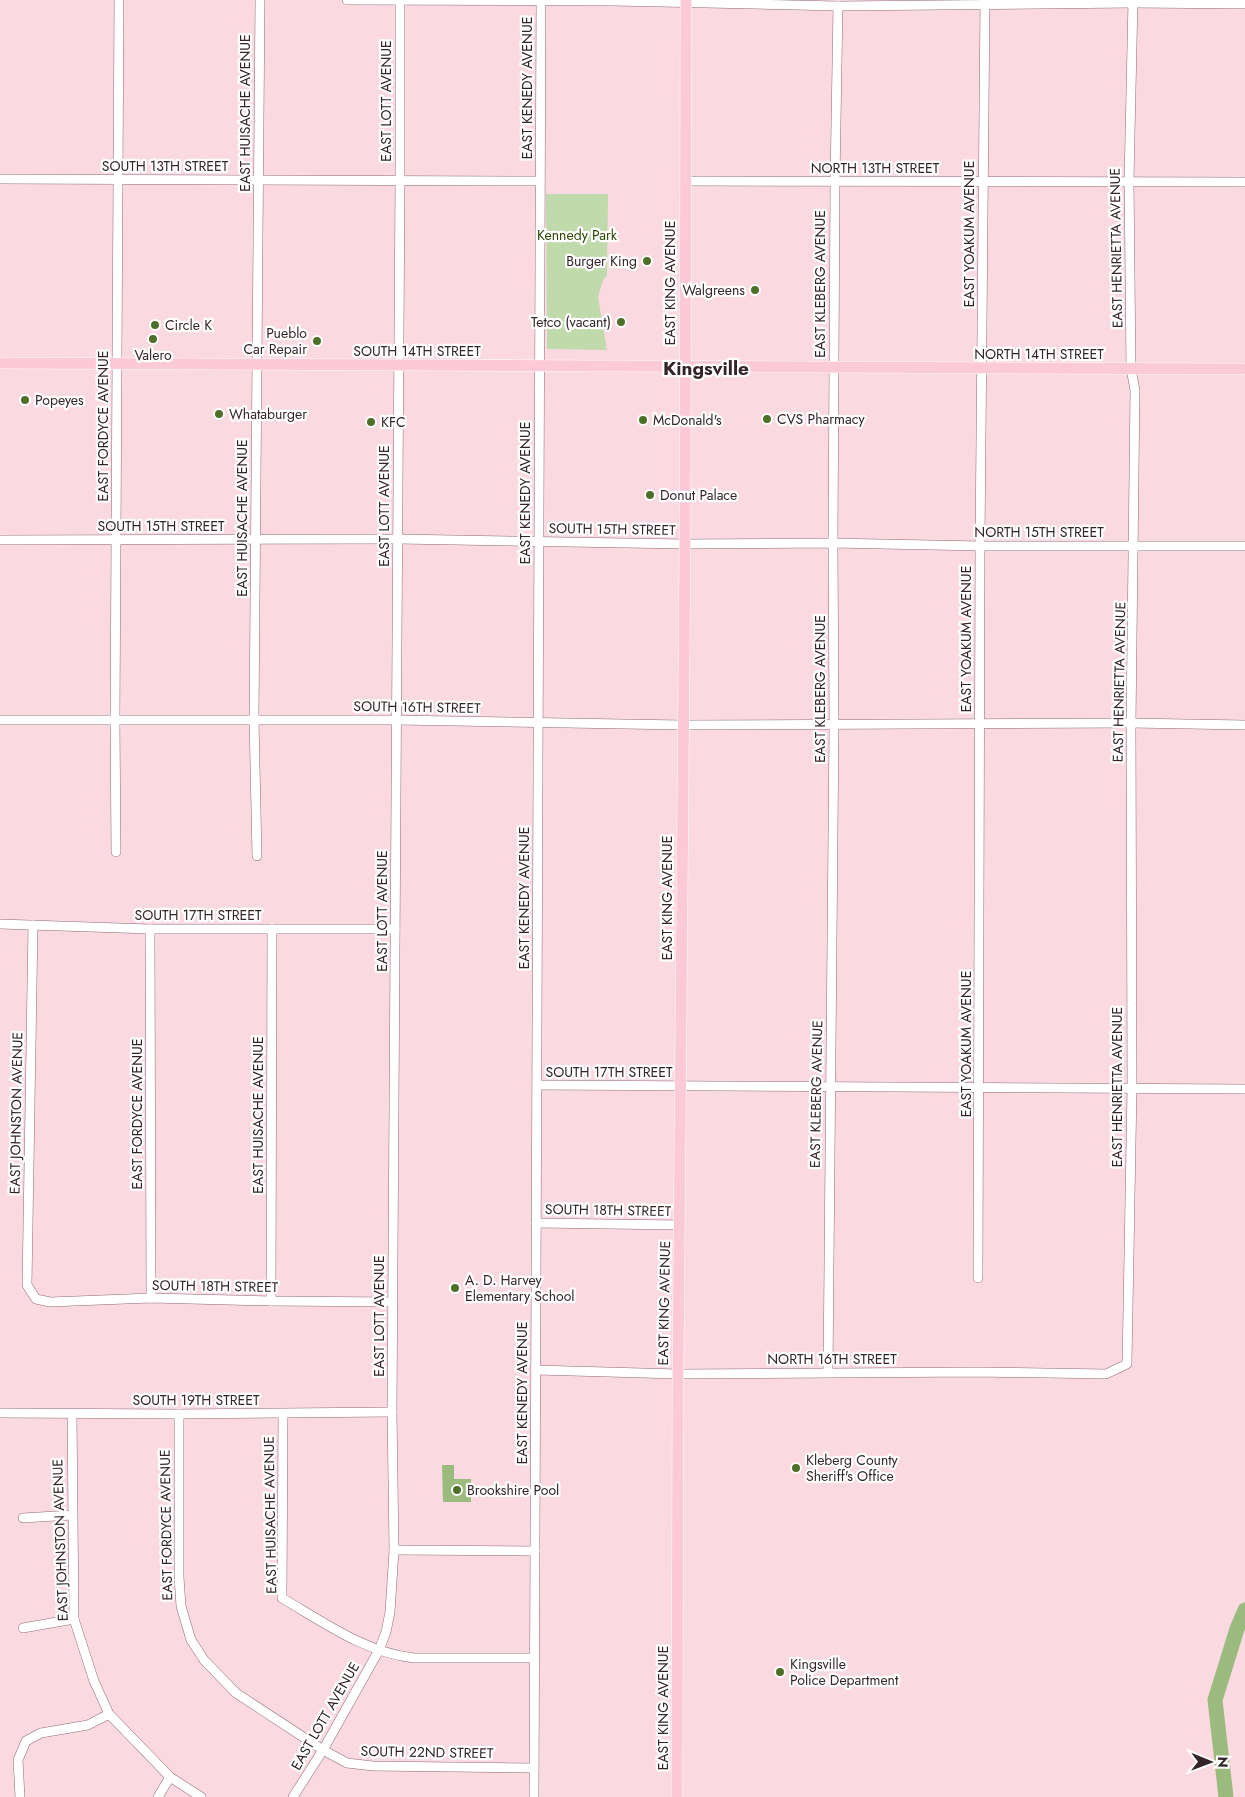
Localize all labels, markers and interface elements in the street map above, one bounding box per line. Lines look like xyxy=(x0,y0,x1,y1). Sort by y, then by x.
street label: EAST KENEDY AVENUE xyxy=(517,17,537,159)
street label: EAST HUISACHE AVENUE xyxy=(235,34,255,192)
street label: EAST LOTT AVENUE xyxy=(376,40,396,162)
street label: SOUTH 13TH STREET xyxy=(102,156,229,176)
street label: NORTH 13TH STREET xyxy=(811,158,940,178)
street label: EAST YOAKUM AVENUE xyxy=(959,161,979,307)
street label: EAST HENRIETTA AVENUE xyxy=(1105,168,1127,328)
street label: EAST KLEBERG AVENUE xyxy=(810,210,830,358)
street label: EAST KING AVENUE xyxy=(660,221,680,345)
park label: Kennedy Park xyxy=(537,225,618,245)
place label: Burger King xyxy=(566,251,637,271)
marker: Burger King xyxy=(641,255,653,267)
place label: Walgreens xyxy=(683,280,745,300)
marker: Walgreens xyxy=(749,284,761,296)
place label: Tetco (vacant) xyxy=(531,312,611,332)
place label: Circle K xyxy=(165,315,212,335)
marker: Tetco (vacant) xyxy=(615,316,627,328)
marker: Circle K xyxy=(149,319,161,331)
place label: Pueblo Car Repair xyxy=(243,323,307,359)
marker: Valero xyxy=(147,333,159,345)
marker: Pueblo Car Repair xyxy=(311,335,323,347)
street label: SOUTH 14TH STREET xyxy=(353,341,481,361)
street label: NORTH 14TH STREET xyxy=(974,344,1104,364)
place label: Valero xyxy=(134,345,172,365)
street label: EAST FORDYCE AVENUE xyxy=(93,350,113,502)
district label: Kingsville xyxy=(663,355,749,382)
place label: Popeyes xyxy=(35,390,84,410)
marker: Popeyes xyxy=(19,394,31,406)
place label: Whataburger xyxy=(229,404,307,424)
marker: Whataburger xyxy=(213,408,225,420)
place label: CVS Pharmacy xyxy=(777,409,865,429)
place label: McDonald's xyxy=(653,410,722,430)
place label: KFC xyxy=(381,412,406,432)
marker: CVS Pharmacy xyxy=(761,413,773,425)
marker: McDonald's xyxy=(637,414,649,426)
marker: KFC xyxy=(365,416,377,428)
street label: EAST KENEDY AVENUE xyxy=(515,422,535,564)
street label: EAST HUISACHE AVENUE xyxy=(232,439,252,597)
street label: EAST LOTT AVENUE xyxy=(374,445,394,567)
place label: Donut Palace xyxy=(660,485,737,505)
marker: Donut Palace xyxy=(644,489,656,501)
street label: SOUTH 15TH STREET xyxy=(97,516,225,536)
street label: SOUTH 15TH STREET xyxy=(548,518,676,540)
street label: NORTH 15TH STREET xyxy=(974,522,1104,542)
street label: EAST YOAKUM AVENUE xyxy=(956,566,976,712)
street label: EAST HENRIETTA AVENUE xyxy=(1108,602,1130,762)
street label: EAST KLEBERG AVENUE xyxy=(810,615,830,763)
street label: SOUTH 16TH STREET xyxy=(353,696,481,718)
street label: EAST KENEDY AVENUE xyxy=(514,827,534,969)
street label: EAST KING AVENUE xyxy=(657,836,677,960)
street label: EAST LOTT AVENUE xyxy=(372,850,392,972)
street label: SOUTH 17TH STREET xyxy=(134,905,262,925)
street label: EAST YOAKUM AVENUE xyxy=(956,971,976,1117)
street label: EAST HENRIETTA AVENUE xyxy=(1107,1007,1127,1167)
street label: EAST KLEBERG AVENUE xyxy=(805,1020,827,1168)
street label: EAST JOHNSTON AVENUE xyxy=(5,1032,27,1194)
street label: EAST HUISACHE AVENUE xyxy=(248,1036,268,1194)
street label: EAST FORDYCE AVENUE xyxy=(127,1038,147,1190)
street label: SOUTH 17TH STREET xyxy=(545,1062,673,1082)
street label: SOUTH 18TH STREET xyxy=(545,1199,672,1221)
street label: EAST KING AVENUE xyxy=(653,1241,675,1365)
street label: EAST LOTT AVENUE xyxy=(369,1255,389,1377)
place label: A. D. Harvey Elementary School xyxy=(465,1270,575,1306)
street label: SOUTH 18TH STREET xyxy=(152,1275,279,1297)
marker: A. D. Harvey Elementary School xyxy=(449,1282,461,1294)
street label: EAST KENEDY AVENUE xyxy=(512,1322,532,1464)
street label: NORTH 16TH STREET xyxy=(767,1349,897,1369)
street label: SOUTH 19TH STREET xyxy=(133,1390,260,1410)
street label: EAST HUISACHE AVENUE xyxy=(259,1436,281,1594)
street label: EAST FORDYCE AVENUE xyxy=(155,1449,177,1601)
place label: Kleberg County Sheriff's Office xyxy=(806,1450,899,1486)
street label: EAST JOHNSTON AVENUE xyxy=(47,1459,73,1621)
marker: Kleberg County Sheriff's Office xyxy=(790,1462,802,1474)
place label: Brookshire Pool xyxy=(467,1480,559,1500)
marker: Brookshire Pool xyxy=(451,1484,463,1496)
street label: EAST KING AVENUE xyxy=(653,1646,673,1770)
place label: Kingsville Police Department xyxy=(790,1654,899,1690)
street label: EAST LOTT AVENUE xyxy=(286,1658,364,1774)
marker: Kingsville Police Department xyxy=(774,1666,786,1678)
north arrow xyxy=(1185,1737,1235,1787)
street label: SOUTH 22ND STREET xyxy=(361,1741,494,1763)
text: N xyxy=(1213,1756,1233,1768)

